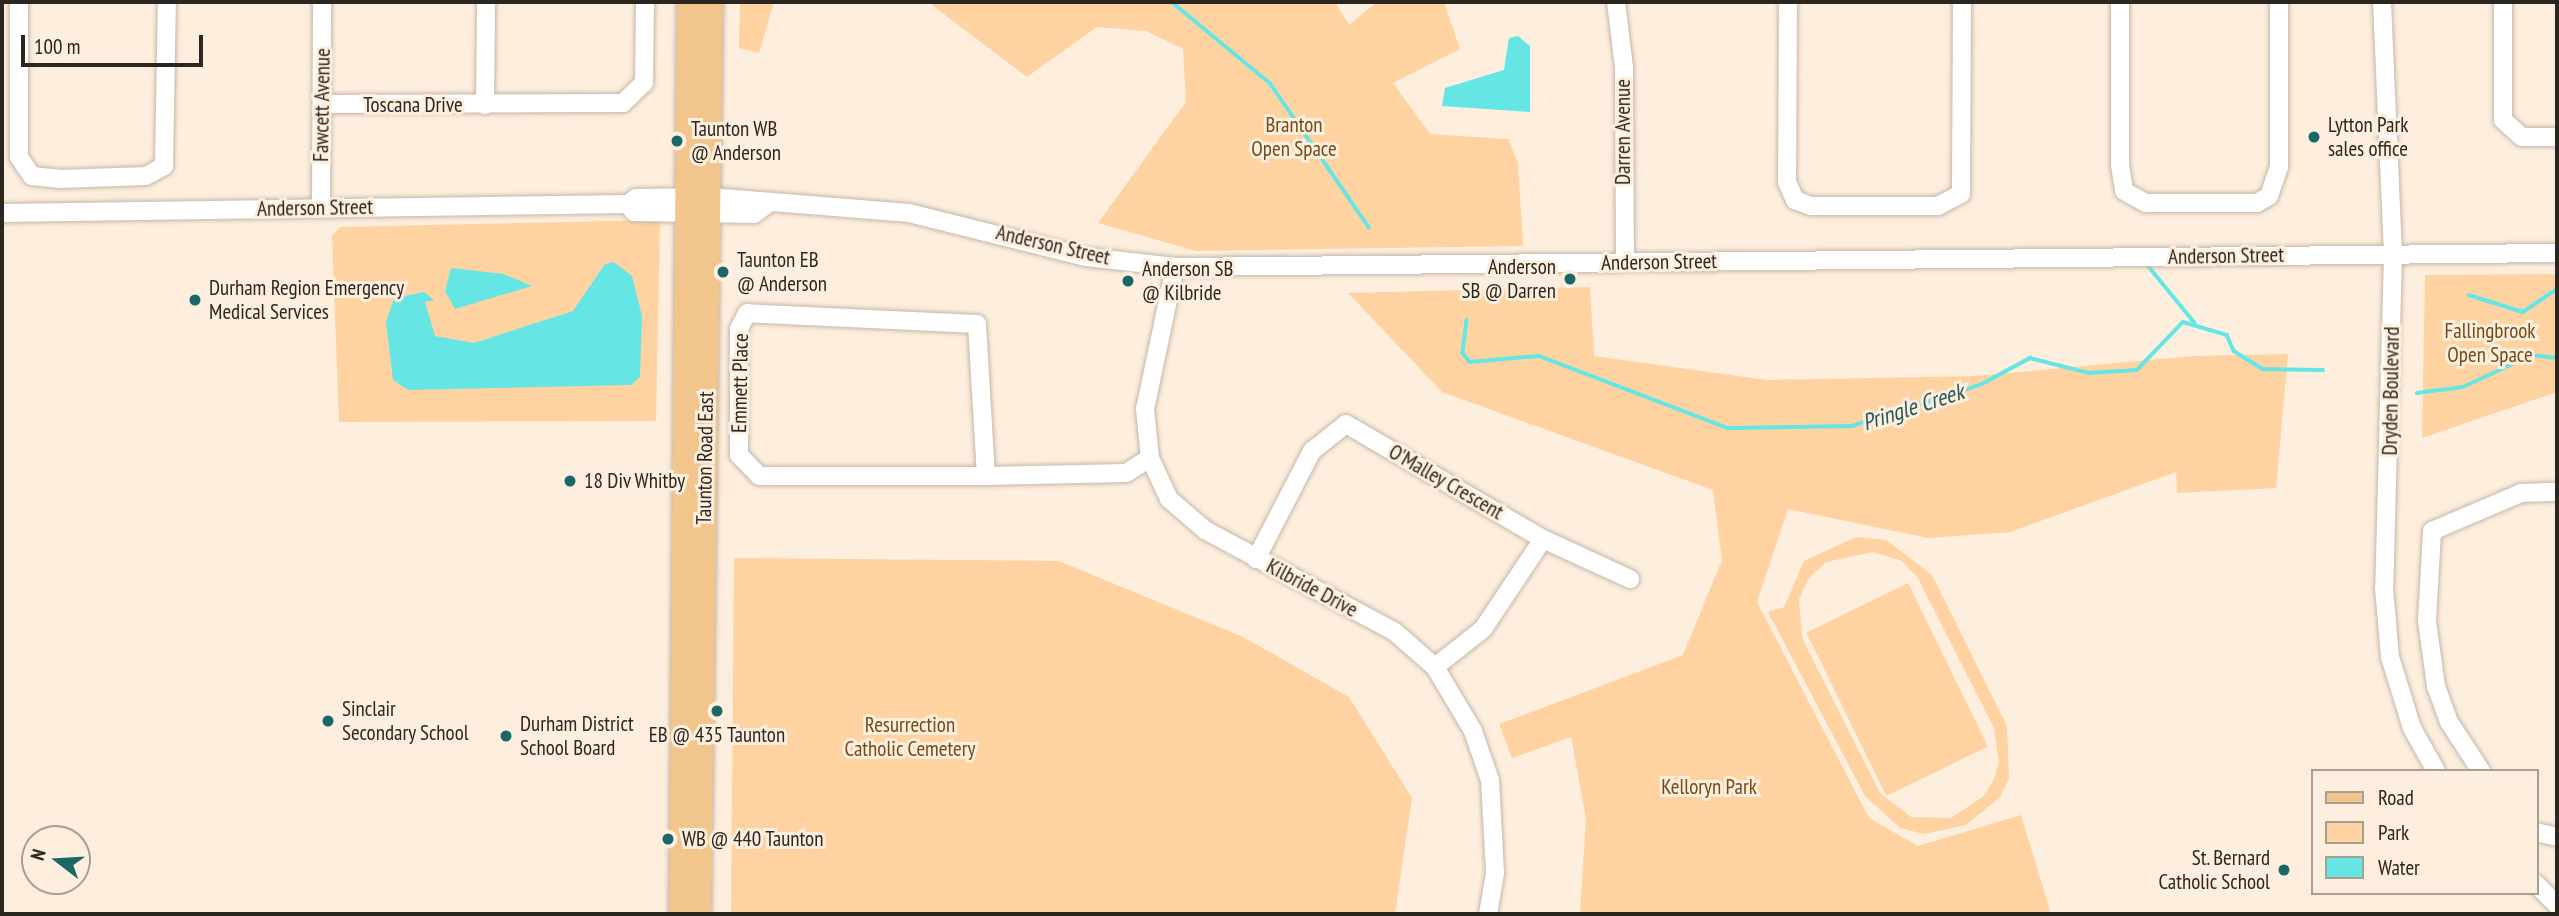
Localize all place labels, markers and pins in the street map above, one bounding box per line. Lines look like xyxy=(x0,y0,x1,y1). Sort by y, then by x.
place label: Lytton Park sales office xyxy=(2328,112,2408,162)
place label: Taunton WB @ Anderson xyxy=(691,116,782,166)
marker: Lytton Park sales office xyxy=(2306,129,2322,145)
marker: Taunton WB @ Anderson xyxy=(669,133,685,149)
place label: Taunton EB @ Anderson xyxy=(737,247,828,297)
place label: Anderson SB @ Darren xyxy=(1461,254,1556,304)
place label: Anderson SB @ Kilbride xyxy=(1142,256,1233,306)
marker: Taunton EB @ Anderson xyxy=(715,264,731,280)
marker: Anderson SB @ Darren xyxy=(1562,271,1578,287)
marker: Anderson SB @ Kilbride xyxy=(1120,273,1136,289)
place label: Durham Region Emergency Medical Services xyxy=(209,275,404,325)
marker: Durham Region Emergency Medical Services xyxy=(187,292,203,308)
place label: 18 Div Whitby xyxy=(584,468,686,494)
marker: 18 Div Whitby xyxy=(562,473,578,489)
place label: Sinclair Secondary School xyxy=(342,696,469,746)
marker: EB @ 435 Taunton xyxy=(709,703,725,719)
place label: Durham District School Board xyxy=(520,711,634,761)
marker: Sinclair Secondary School xyxy=(320,713,336,729)
place label: EB @ 435 Taunton xyxy=(649,722,785,748)
marker: Durham District School Board xyxy=(498,728,514,744)
place label: WB @ 440 Taunton xyxy=(682,826,824,852)
marker: WB @ 440 Taunton xyxy=(660,831,676,847)
place label: St. Bernard Catholic School xyxy=(2158,845,2270,895)
marker: St. Bernard Catholic School xyxy=(2276,862,2292,878)

